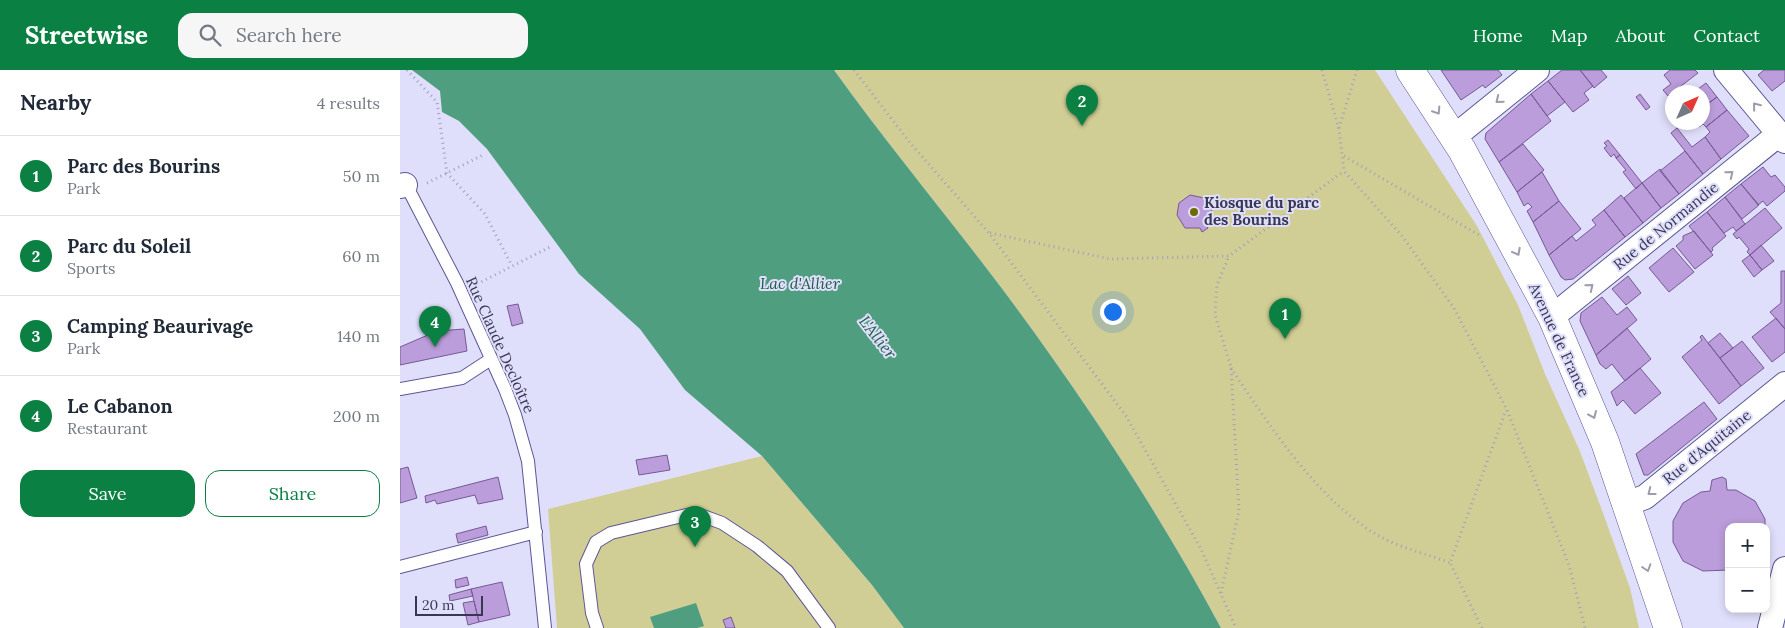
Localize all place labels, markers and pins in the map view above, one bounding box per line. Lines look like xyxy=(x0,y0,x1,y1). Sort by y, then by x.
pin: 2 xyxy=(1066,85,1098,126)
place label: Kiosque du parc des Bourins xyxy=(1204,193,1319,229)
marker: Kiosque du parc des Bourins xyxy=(1188,206,1200,218)
pin: 1 xyxy=(1269,298,1301,339)
pin: 4 xyxy=(419,306,451,347)
pin: 3 xyxy=(679,506,711,547)

